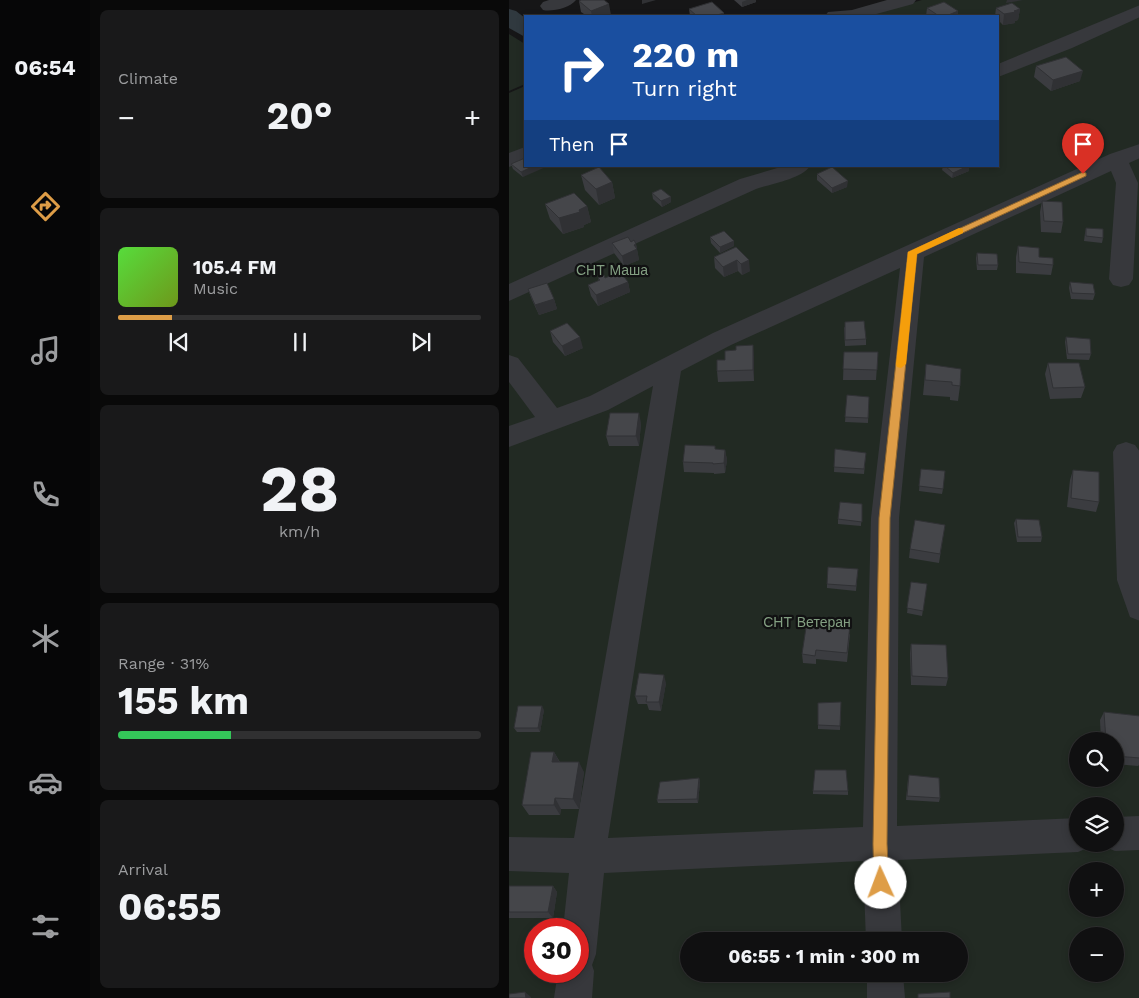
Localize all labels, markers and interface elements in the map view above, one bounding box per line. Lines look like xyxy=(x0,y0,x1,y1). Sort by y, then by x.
text: 220 m xyxy=(632,34,739,76)
icon: right xyxy=(549,35,614,100)
text: 06:54 xyxy=(14,55,76,80)
text: Climate xyxy=(118,69,178,88)
text: Turn right xyxy=(632,76,737,101)
text: 20° xyxy=(267,94,332,138)
text: − xyxy=(118,101,135,134)
text: + xyxy=(464,101,481,134)
pin xyxy=(1062,123,1104,174)
icon: arrive xyxy=(605,130,633,158)
icon: arrive xyxy=(1069,130,1097,158)
text: Then xyxy=(549,133,595,156)
icon: directions xyxy=(28,189,63,224)
text: 105.4 FM xyxy=(193,256,276,279)
park label: СНТ Маша xyxy=(576,262,648,278)
text: Music xyxy=(193,279,238,298)
icon: previous xyxy=(165,328,193,356)
icon: pause xyxy=(286,328,314,356)
icon: next xyxy=(407,328,435,356)
icon: music xyxy=(28,333,63,368)
text: 28 xyxy=(260,451,339,527)
icon: phone xyxy=(28,477,63,512)
text: km/h xyxy=(279,522,320,541)
park label: СНТ Ветеран xyxy=(763,614,851,630)
icon: climate xyxy=(28,621,63,656)
text: Range · 31% xyxy=(118,654,209,673)
text: 155 km xyxy=(118,679,249,723)
map controls xyxy=(1069,732,1124,982)
button: search xyxy=(1069,732,1124,787)
icon: car xyxy=(28,765,63,800)
button: layers xyxy=(1069,797,1124,852)
position arrow xyxy=(854,856,906,908)
text: Arrival xyxy=(118,860,168,879)
button: + xyxy=(1069,862,1124,917)
text: 06:55 xyxy=(118,885,222,929)
icon: filters xyxy=(28,909,63,944)
speed limit sign: 30 xyxy=(524,918,589,983)
button: − xyxy=(1069,927,1124,982)
text: 06:55 · 1 min · 300 m xyxy=(728,945,920,968)

